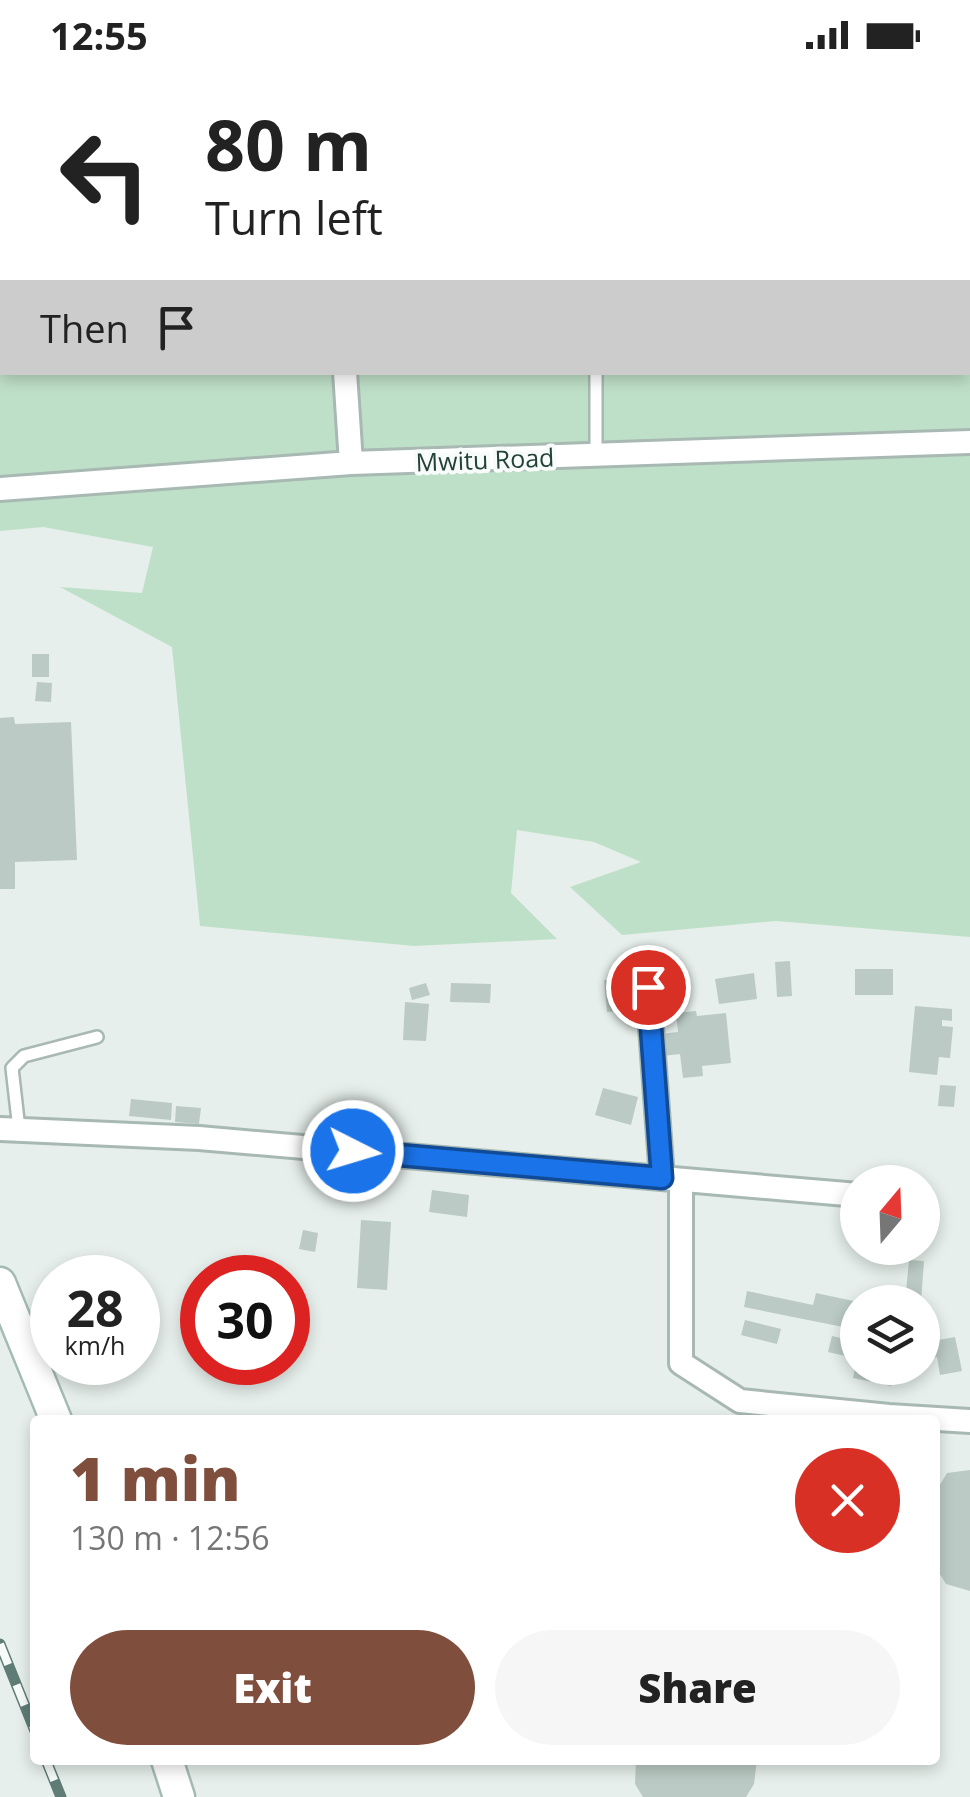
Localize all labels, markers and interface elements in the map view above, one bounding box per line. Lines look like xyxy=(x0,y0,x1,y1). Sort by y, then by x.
text: 12:55 xyxy=(50,9,148,61)
text: 80 m xyxy=(205,96,372,192)
icon: left xyxy=(40,110,170,240)
text: Turn left xyxy=(205,187,383,248)
icon: arrive xyxy=(149,300,204,355)
text: Then xyxy=(40,302,129,354)
street label: Mwitu Road xyxy=(415,440,555,478)
pin xyxy=(606,945,691,1030)
icon: arrive xyxy=(621,960,676,1015)
position arrow xyxy=(301,1099,405,1203)
north arrow xyxy=(840,1165,940,1265)
map controls xyxy=(840,1165,940,1385)
speed limit sign: 30 xyxy=(180,1255,310,1385)
text: 28 xyxy=(66,1274,124,1342)
button: layers xyxy=(840,1285,940,1385)
text: km/h xyxy=(65,1328,125,1362)
text: 1 min xyxy=(70,1437,240,1519)
button: close xyxy=(795,1448,900,1553)
text: 130 m · 12:56 xyxy=(70,1516,269,1559)
button: Exit xyxy=(70,1630,475,1745)
button: Share xyxy=(495,1630,900,1745)

